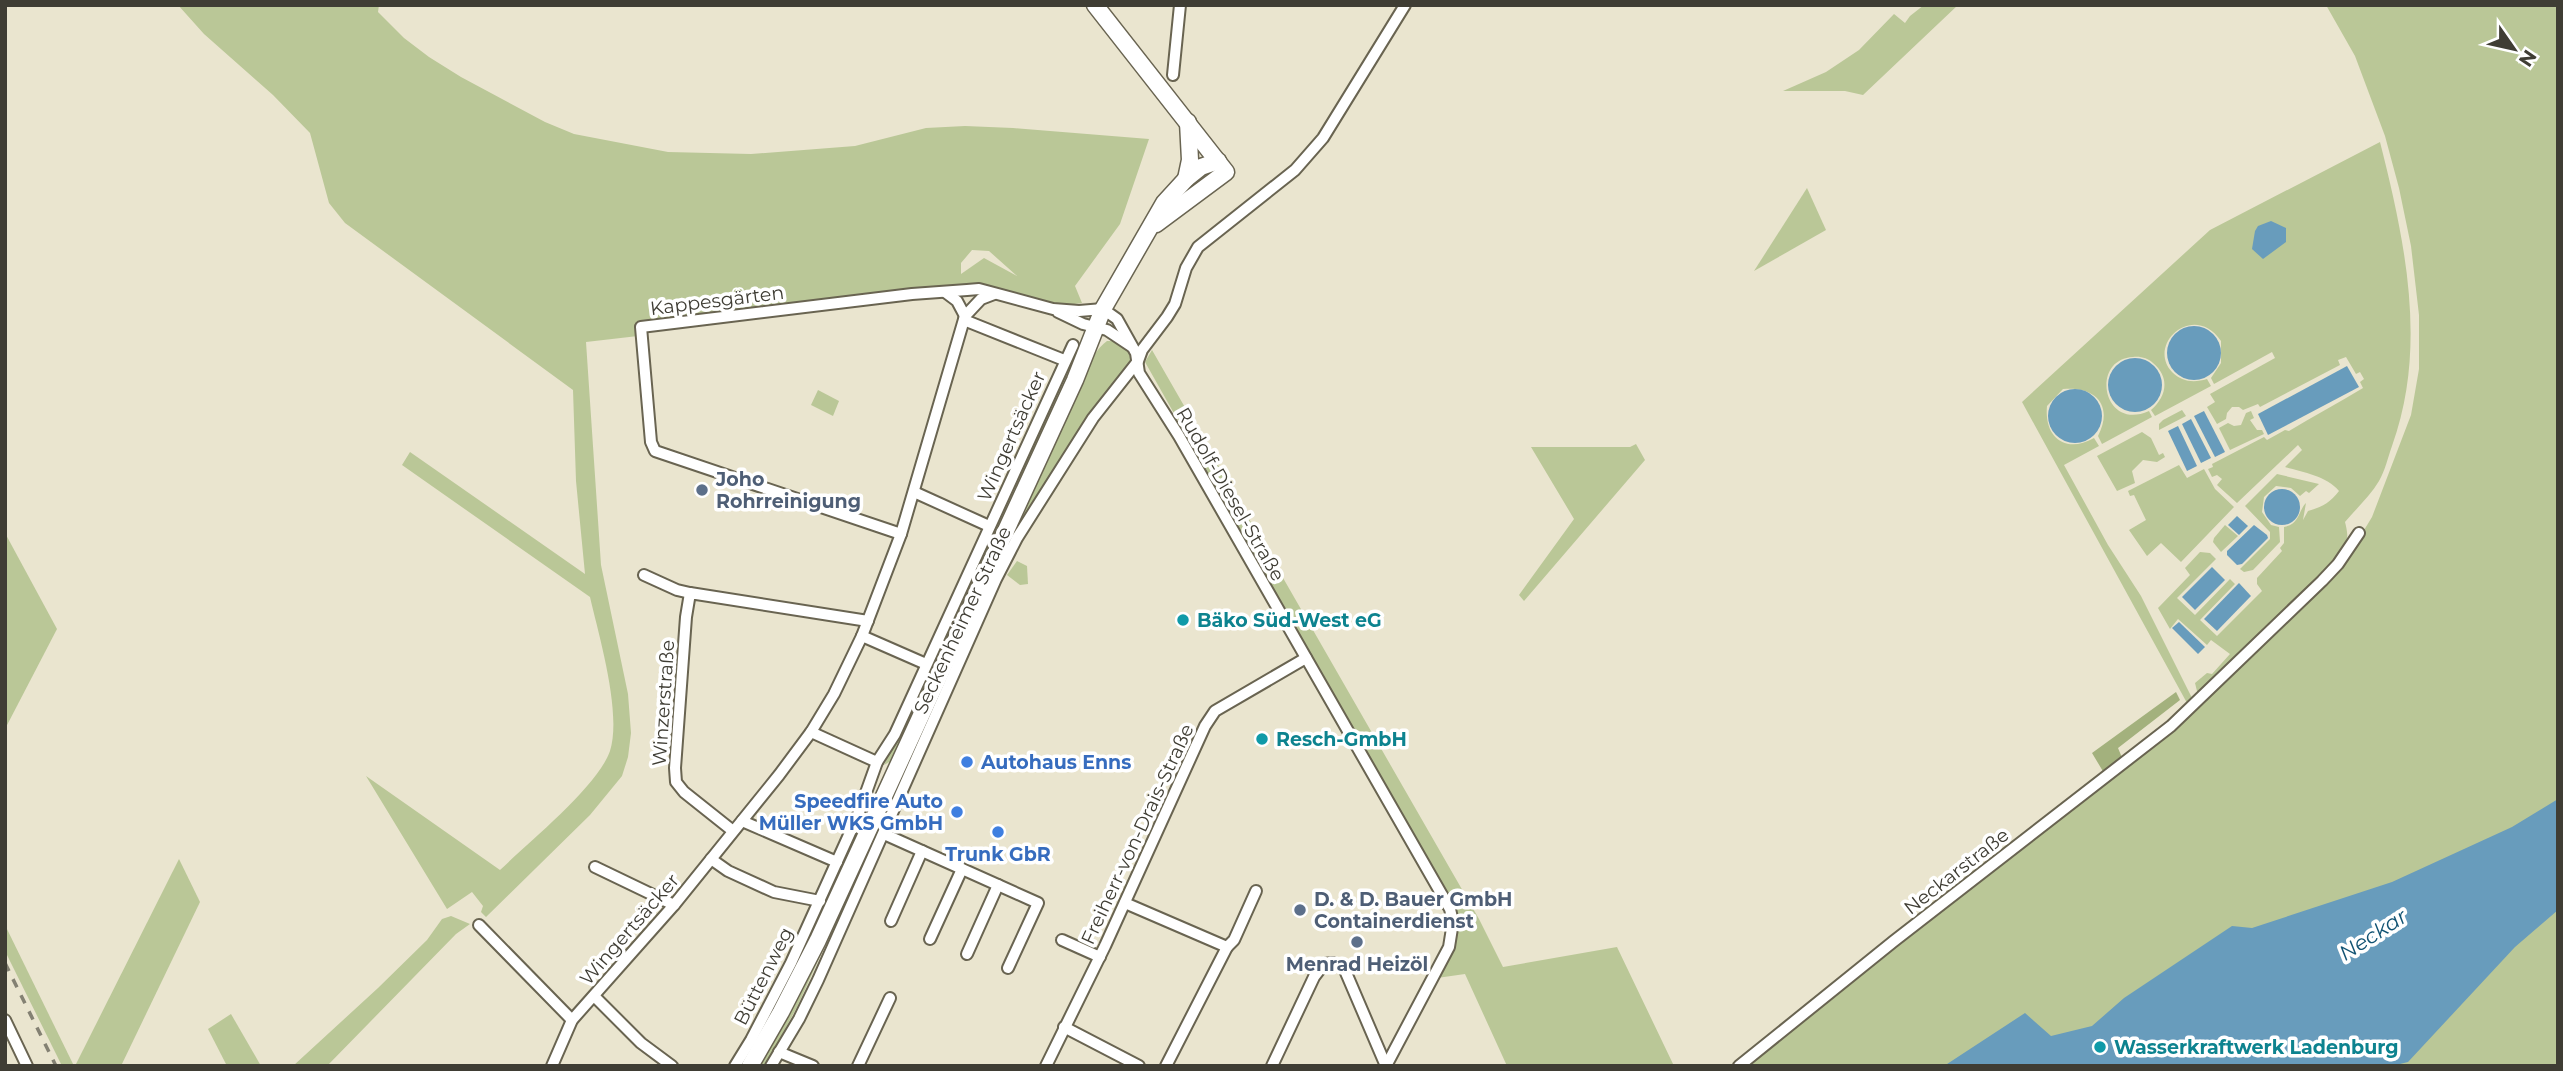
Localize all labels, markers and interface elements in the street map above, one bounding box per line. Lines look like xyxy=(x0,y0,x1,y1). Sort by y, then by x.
north arrow xyxy=(2479,14,2549,84)
text: N xyxy=(2514,45,2542,71)
street label: Kappesgärten xyxy=(649,281,785,320)
street label: Wingertsäcker xyxy=(972,368,1050,505)
street label: Rudolf-Diesel-Straße xyxy=(1171,403,1290,585)
place label: Joho Rohrreinigung xyxy=(715,468,861,513)
marker: Joho Rohrreinigung xyxy=(694,482,710,498)
street label: Seckenheimer Straße xyxy=(909,523,1016,718)
place label: Bäko Süd-West eG xyxy=(1197,609,1382,632)
marker: Bäko Süd-West eG xyxy=(1175,612,1191,628)
street label: Winzerstraße xyxy=(648,639,679,767)
street label: Freiherr-von-Drais-Straße xyxy=(1076,720,1199,948)
place label: Resch-GmbH xyxy=(1276,728,1407,751)
marker: Resch-GmbH xyxy=(1254,731,1270,747)
place label: Autohaus Enns xyxy=(980,751,1131,774)
marker: Autohaus Enns xyxy=(959,754,975,770)
place label: Speedfire Auto Müller WKS GmbH xyxy=(759,790,943,835)
marker: Speedfire Auto Müller WKS GmbH xyxy=(949,804,965,820)
street label: Neckarstraße xyxy=(1899,823,2013,919)
marker: Trunk GbR xyxy=(990,824,1006,840)
place label: Trunk GbR xyxy=(945,843,1051,866)
street label: Wingertsäcker xyxy=(575,869,684,990)
place label: D. & D. Bauer GmbH Containerdienst xyxy=(1314,888,1512,933)
marker: D. & D. Bauer GmbH Containerdienst xyxy=(1292,902,1308,918)
water label: Neckar xyxy=(2334,903,2412,966)
street label: Büttenweg xyxy=(729,923,798,1029)
marker: Menrad Heizöl xyxy=(1349,934,1365,950)
place label: Menrad Heizöl xyxy=(1286,953,1428,976)
place label: Wasserkraftwerk Ladenburg xyxy=(2114,1036,2399,1059)
marker: Wasserkraftwerk Ladenburg xyxy=(2092,1039,2108,1055)

